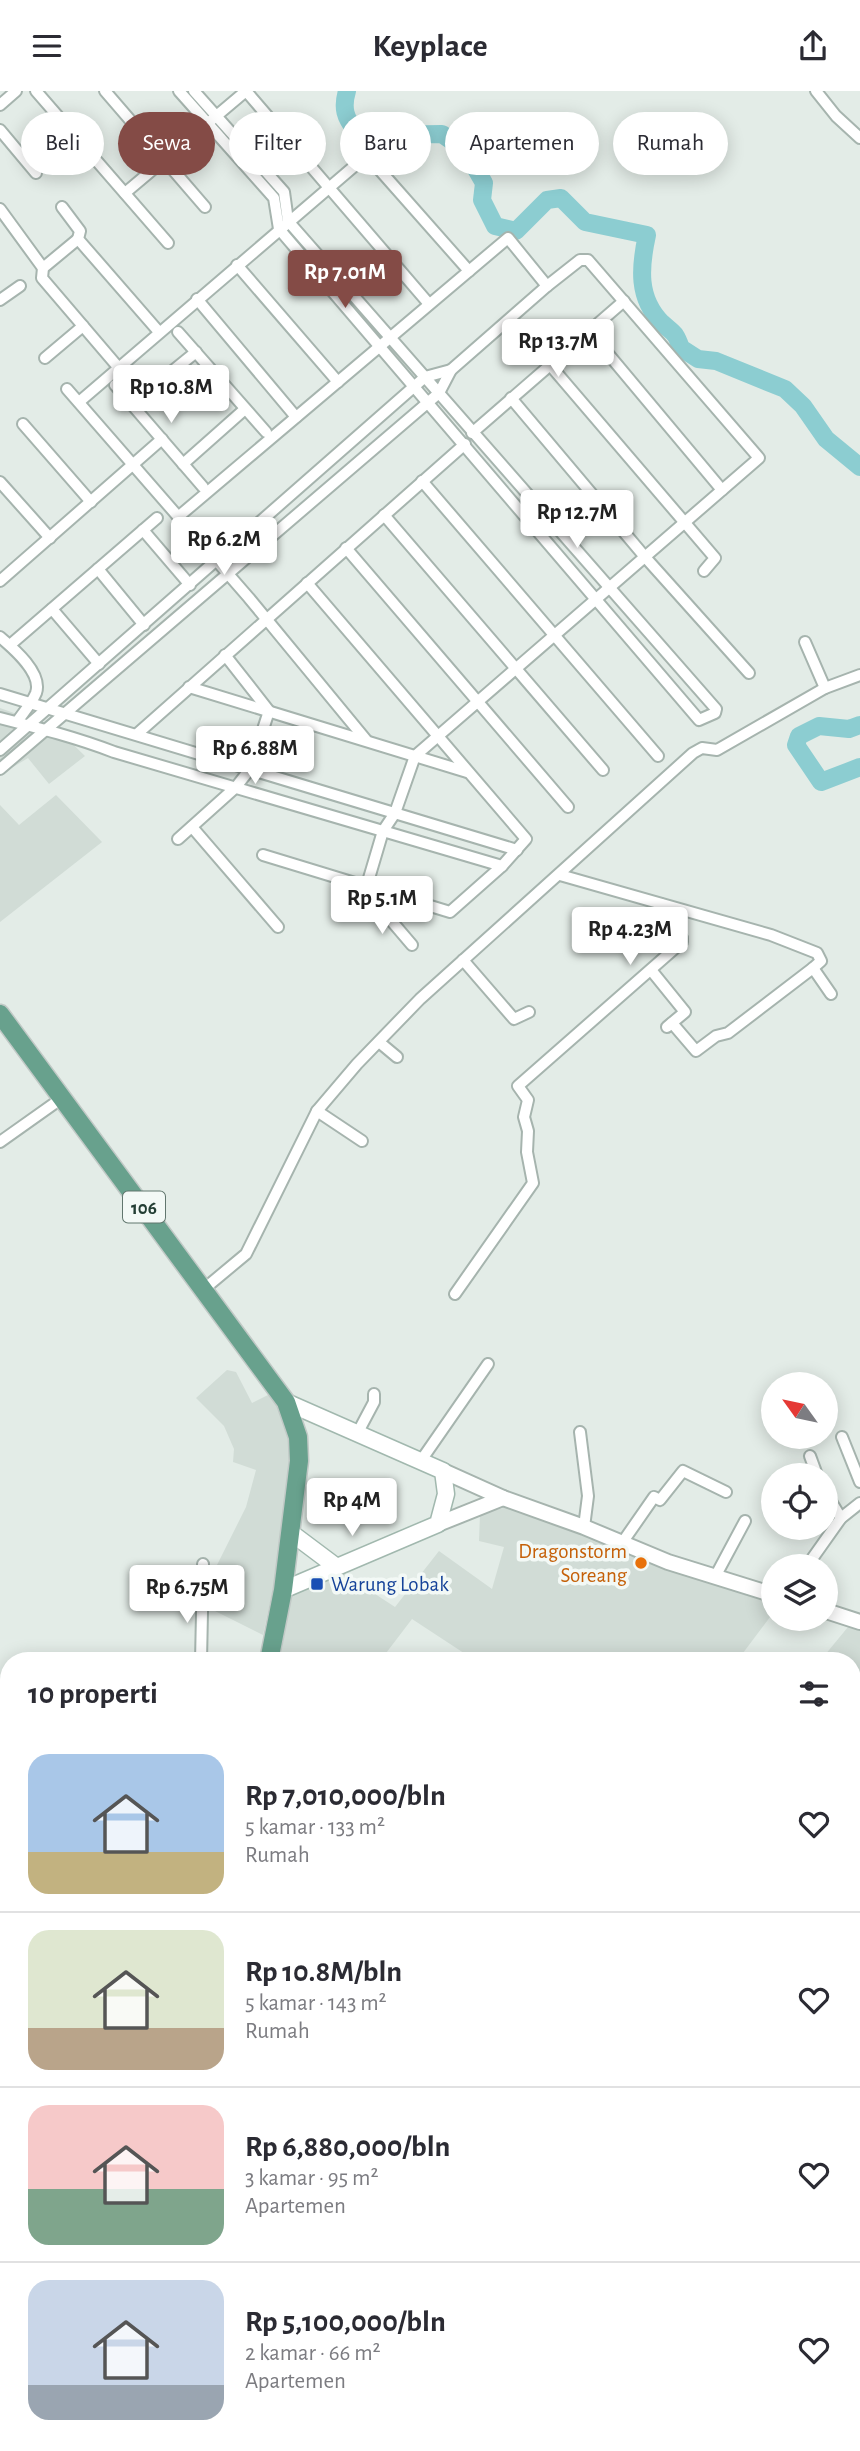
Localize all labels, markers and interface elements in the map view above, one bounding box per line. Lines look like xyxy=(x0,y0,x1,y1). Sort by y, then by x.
icon: menu xyxy=(28,27,66,65)
icon: share xyxy=(794,27,832,65)
text: Keyplace xyxy=(372,30,488,62)
chip: Beli xyxy=(21,112,104,175)
chip: Sewa xyxy=(118,112,215,175)
chip: Filter xyxy=(229,112,326,175)
chip: Baru xyxy=(340,112,431,175)
chip: Apartemen xyxy=(445,112,599,175)
chip: Rumah xyxy=(613,112,728,175)
pin: Rp 7.01M xyxy=(273,251,417,310)
text: Rp 7.01M xyxy=(304,261,386,284)
pin: Rp 13.7M xyxy=(486,320,630,379)
text: Rp 13.7M xyxy=(518,330,598,353)
pin: Rp 10.8M xyxy=(99,365,243,425)
text: Rp 10.8M xyxy=(129,376,213,399)
pin: Rp 12.7M xyxy=(505,491,649,550)
text: Rp 12.7M xyxy=(536,501,618,524)
pin: Rp 6.2M xyxy=(159,517,289,577)
text: Rp 6.2M xyxy=(187,528,261,551)
pin: Rp 6.88M xyxy=(183,727,327,786)
text: Rp 6.88M xyxy=(212,737,298,760)
pin: Rp 5.1M xyxy=(317,877,447,936)
text: Rp 5.1M xyxy=(347,887,417,910)
pin: Rp 4.23M xyxy=(558,907,702,967)
text: Rp 4.23M xyxy=(588,918,672,941)
road number: 106 xyxy=(123,1191,165,1223)
north arrow xyxy=(761,1372,838,1449)
map controls xyxy=(761,1372,838,1631)
button: locate xyxy=(761,1463,838,1540)
pin: Rp 4M xyxy=(303,1479,401,1538)
text: Rp 4M xyxy=(323,1489,381,1512)
place label: Dragonstorm Soreang xyxy=(518,1541,628,1586)
button: layers xyxy=(761,1554,838,1631)
marker: Dragonstorm Soreang xyxy=(633,1555,649,1571)
pin: Rp 6.75M xyxy=(115,1565,259,1625)
place label: Warung Lobak xyxy=(331,1574,449,1595)
text: Rp 6.75M xyxy=(145,1576,229,1599)
marker: Warung Lobak xyxy=(309,1576,325,1592)
icon: filters xyxy=(795,1675,833,1713)
text: 10 properti xyxy=(28,1679,158,1709)
text: Rp 7,010,000/bln xyxy=(245,1781,446,1811)
icon: home xyxy=(84,1782,168,1866)
icon: heart xyxy=(795,1805,833,1843)
text: 5 kamar · 133 m² xyxy=(245,1816,385,1839)
text: Rumah xyxy=(245,1844,310,1867)
text: Rp 10.8M/bln xyxy=(245,1957,402,1987)
icon: home xyxy=(84,1958,168,2042)
icon: heart xyxy=(795,1981,833,2019)
text: 5 kamar · 143 m² xyxy=(245,1992,387,2015)
text: Rumah xyxy=(245,2020,310,2043)
text: Rp 6,880,000/bln xyxy=(245,2132,450,2162)
icon: home xyxy=(84,2133,168,2217)
icon: heart xyxy=(795,2156,833,2194)
text: 3 kamar · 95 m² xyxy=(245,2167,378,2190)
text: Apartemen xyxy=(245,2195,346,2218)
text: Rp 5,100,000/bln xyxy=(245,2307,446,2337)
icon: home xyxy=(84,2308,168,2392)
icon: heart xyxy=(795,2331,833,2369)
text: 2 kamar · 66 m² xyxy=(245,2342,381,2365)
text: Apartemen xyxy=(245,2370,346,2393)

